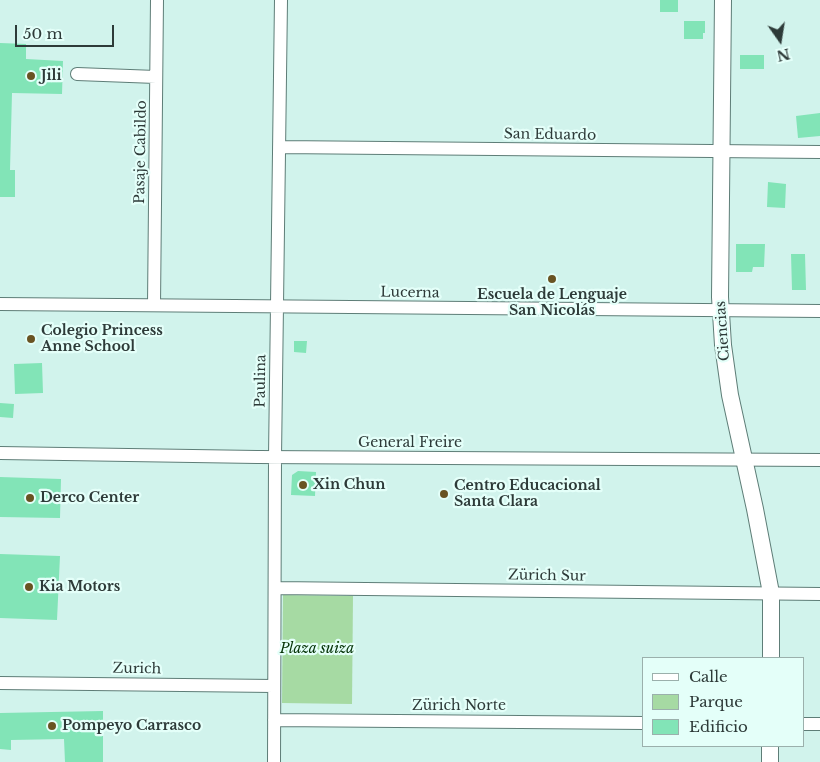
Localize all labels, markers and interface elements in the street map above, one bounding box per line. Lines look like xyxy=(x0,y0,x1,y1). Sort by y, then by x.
scale bar xyxy=(18,15,116,47)
north arrow xyxy=(755,15,805,65)
text: 50 m xyxy=(23,24,63,43)
text: N xyxy=(775,44,792,65)
place label: Jili xyxy=(41,68,62,84)
marker: Jili xyxy=(25,70,37,82)
street label: Pasaje Cabildo xyxy=(132,100,150,204)
street label: San Eduardo xyxy=(504,126,596,144)
marker: Escuela de Lenguaje San Nicolás xyxy=(546,273,558,285)
street label: Lucerna xyxy=(380,284,440,302)
place label: Escuela de Lenguaje San Nicolás xyxy=(477,287,627,320)
street label: Ciencias xyxy=(713,300,733,362)
place label: Colegio Princess Anne School xyxy=(41,323,163,356)
marker: Colegio Princess Anne School xyxy=(25,333,37,345)
street label: Paulina xyxy=(252,354,270,408)
street label: General Freire xyxy=(358,435,462,451)
place label: Xin Chun xyxy=(313,477,385,493)
place label: Centro Educacional Santa Clara xyxy=(454,478,601,511)
marker: Xin Chun xyxy=(297,479,309,491)
marker: Centro Educacional Santa Clara xyxy=(438,488,450,500)
place label: Derco Center xyxy=(40,490,139,506)
marker: Derco Center xyxy=(24,492,36,504)
street label: Zürich Sur xyxy=(508,567,586,585)
place label: Kia Motors xyxy=(39,579,120,595)
marker: Kia Motors xyxy=(23,581,35,593)
park label: Plaza suiza xyxy=(280,641,354,657)
legend xyxy=(642,657,805,747)
street label: Zurich xyxy=(113,660,161,678)
text: Calle xyxy=(689,667,728,686)
text: Parque xyxy=(689,692,743,711)
street label: Zürich Norte xyxy=(412,698,506,714)
text: Edificio xyxy=(689,717,748,736)
place label: Pompeyo Carrasco xyxy=(62,718,201,734)
marker: Pompeyo Carrasco xyxy=(46,720,58,732)

